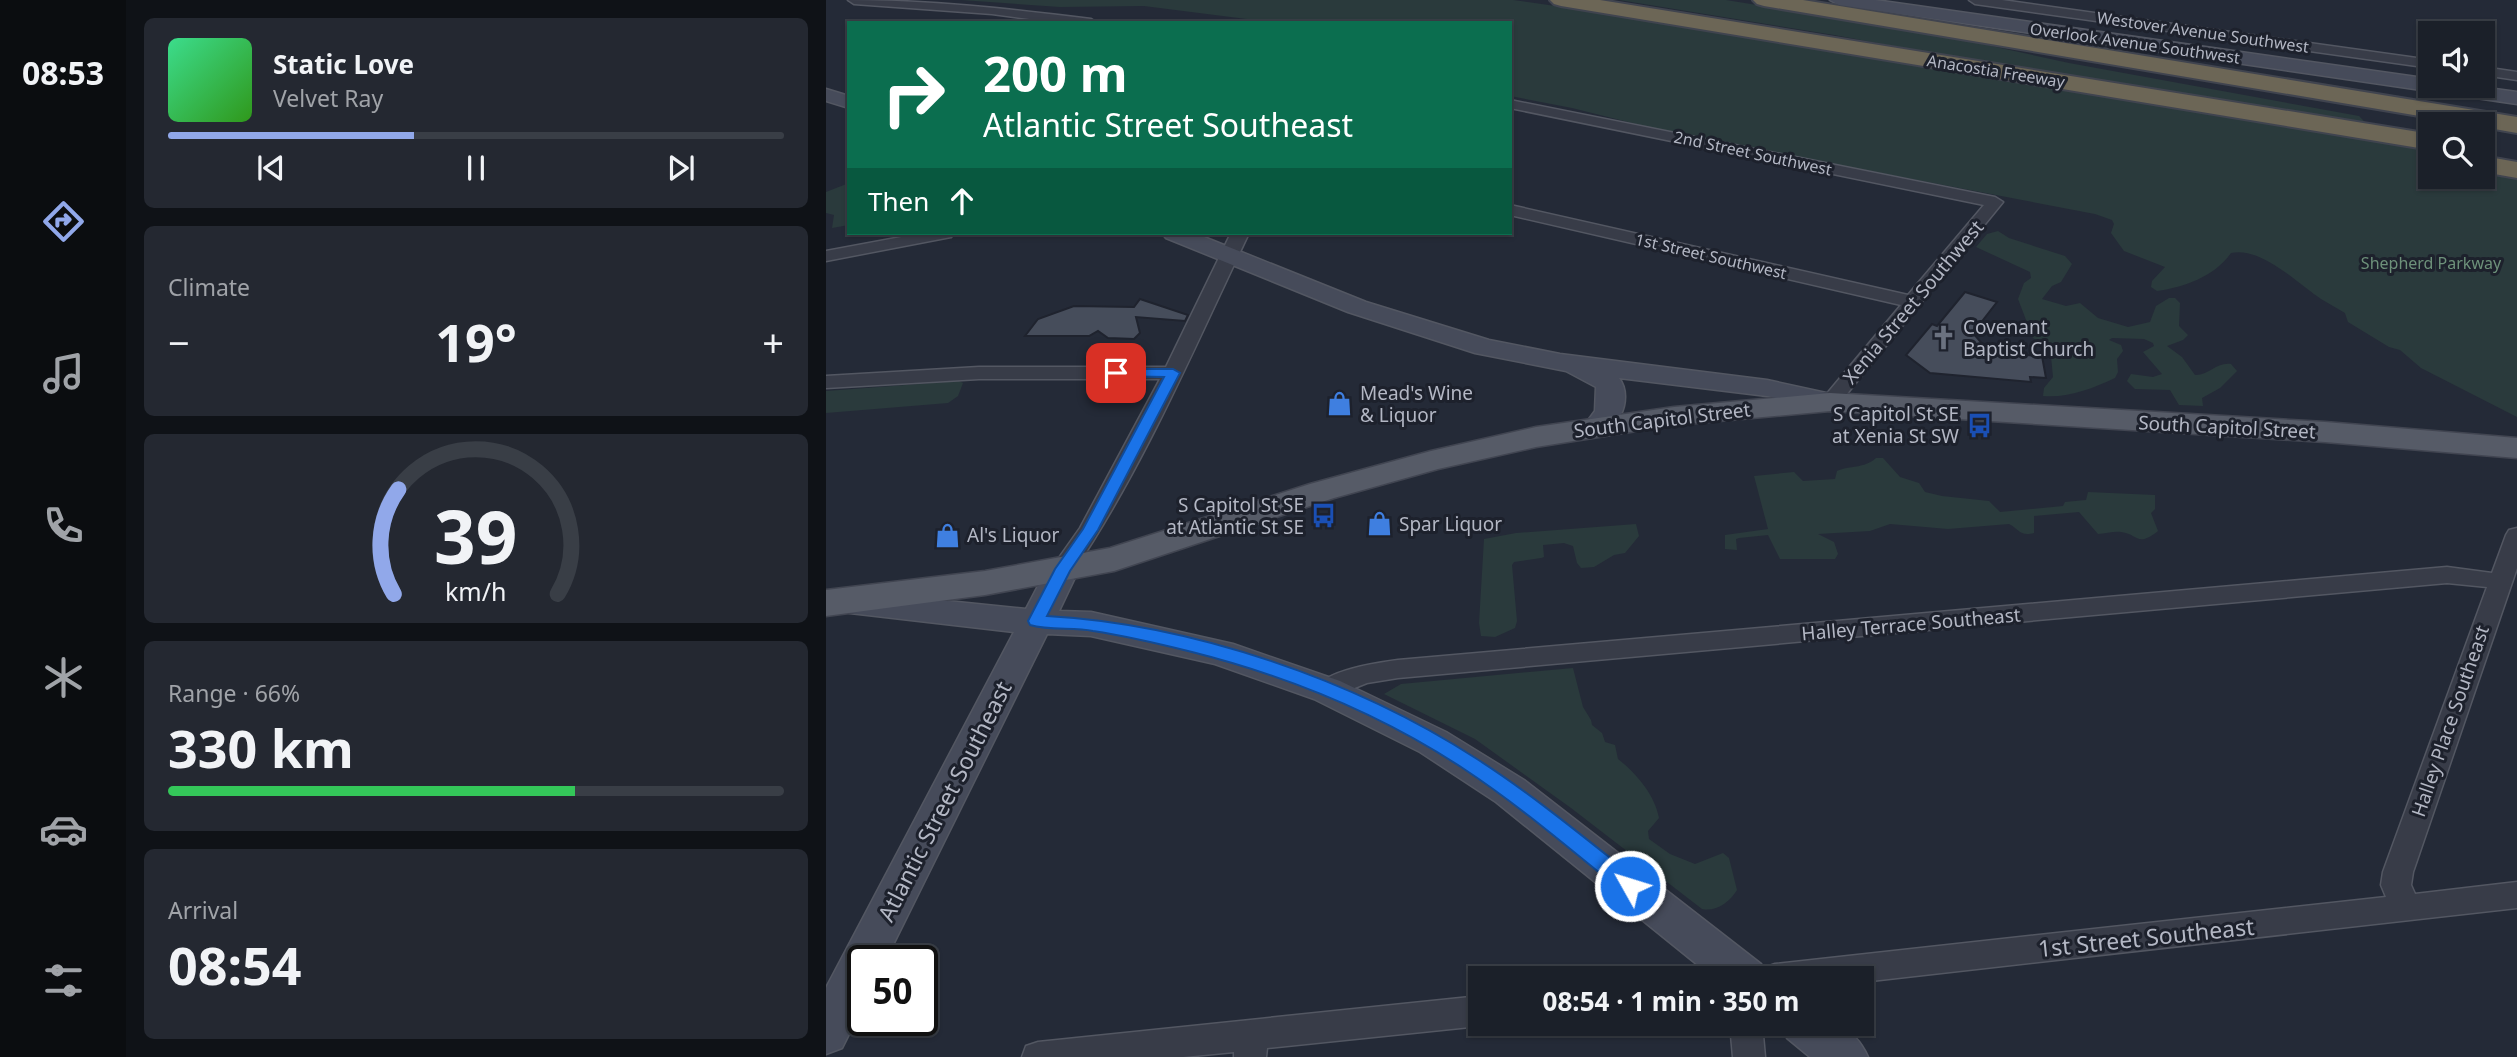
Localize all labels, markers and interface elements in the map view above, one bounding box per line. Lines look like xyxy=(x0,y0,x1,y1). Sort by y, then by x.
street label: Westover Avenue Southwest xyxy=(2096,6,2311,58)
street label: Overlook Avenue Southwest xyxy=(2029,17,2242,69)
map controls xyxy=(2418,21,2495,189)
button: sound xyxy=(2418,21,2495,98)
text: 200 m xyxy=(983,40,1128,106)
text: Static Love xyxy=(273,46,414,82)
icon: right xyxy=(868,49,959,140)
street label: Anacostia Freeway xyxy=(1926,49,2067,93)
text: 08:53 xyxy=(22,51,104,94)
text: Velvet Ray xyxy=(273,82,383,114)
text: Atlantic Street Southeast xyxy=(983,103,1353,146)
button: search xyxy=(2418,112,2495,189)
street label: 2nd Street Southwest xyxy=(1672,126,1834,181)
icon: previous xyxy=(252,149,290,187)
icon: pause xyxy=(457,149,495,187)
icon: next xyxy=(662,149,700,187)
icon: ahead xyxy=(943,182,981,220)
text: Then xyxy=(868,183,929,219)
icon: directions xyxy=(39,197,88,246)
street label: Xenia Street Southwest xyxy=(1837,215,1989,389)
street label: 1st Street Southwest xyxy=(1633,228,1789,284)
park label: Shepherd Parkway xyxy=(2361,252,2502,274)
text: Climate xyxy=(168,271,250,303)
text: 19° xyxy=(435,306,517,377)
place label: Covenant Baptist Church xyxy=(1963,314,2094,362)
text: − xyxy=(168,316,190,368)
text: + xyxy=(762,316,784,368)
church icon: Covenant Baptist Church xyxy=(1929,324,1957,352)
pin xyxy=(1086,343,1146,403)
icon: music xyxy=(39,349,88,398)
icon: arrive xyxy=(1097,354,1135,392)
place label: Mead's Wine & Liquor xyxy=(1360,380,1473,428)
shop icon: Mead's Wine & Liquor xyxy=(1326,390,1354,418)
street label: South Capitol Street xyxy=(1572,396,1752,444)
place label: S Capitol St SE at Xenia St SW xyxy=(1832,401,1959,449)
street label: South Capitol Street xyxy=(2138,409,2317,445)
bus stop icon: S Capitol St SE at Xenia St SW xyxy=(1965,411,1993,439)
text: 39 xyxy=(434,487,518,586)
place label: S Capitol St SE at Atlantic St SE xyxy=(1166,492,1304,540)
icon: phone xyxy=(39,501,88,550)
bus stop icon: S Capitol St SE at Atlantic St SE xyxy=(1310,502,1338,530)
shop icon: Spar Liquor xyxy=(1365,510,1393,538)
place label: Spar Liquor xyxy=(1399,511,1502,537)
shop icon: Al's Liquor xyxy=(933,521,961,549)
place label: Al's Liquor xyxy=(967,522,1060,548)
text: km/h xyxy=(445,574,507,608)
street label: Halley Terrace Southeast xyxy=(1800,601,2022,647)
street label: Halley Place Southeast xyxy=(2405,622,2495,820)
icon: climate xyxy=(39,653,88,702)
street label: Atlantic Street Southeast xyxy=(869,675,1019,927)
text: Range · 66% xyxy=(168,677,300,709)
text: 330 km xyxy=(168,712,354,783)
icon: car xyxy=(39,805,88,854)
position arrow xyxy=(1593,849,1667,923)
text: Arrival xyxy=(168,894,238,926)
street label: 1st Street Southeast xyxy=(2036,910,2256,964)
text: 08:54 xyxy=(168,929,302,1000)
speed limit sign: 50 xyxy=(847,945,938,1036)
icon: filters xyxy=(39,956,88,1005)
text: 08:54 · 1 min · 350 m xyxy=(1543,983,1799,1019)

